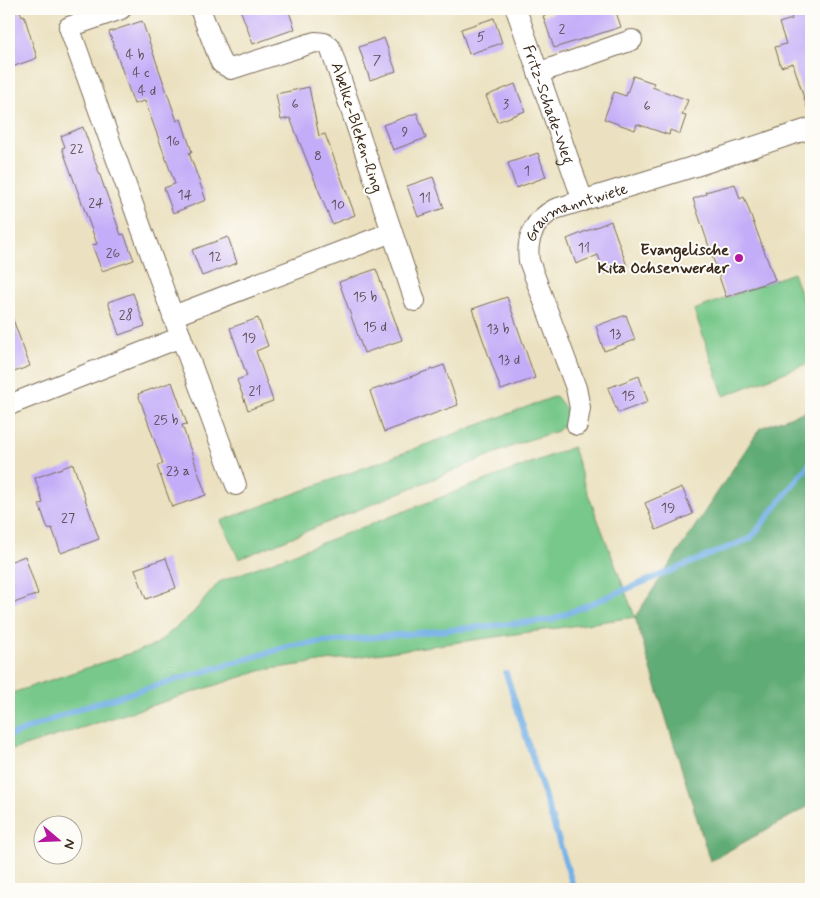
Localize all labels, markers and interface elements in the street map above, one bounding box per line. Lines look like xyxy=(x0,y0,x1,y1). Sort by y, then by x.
house number: 2 xyxy=(559,20,566,38)
house number: 5 xyxy=(477,28,485,46)
street label: Fritz-Schade-Weg xyxy=(517,42,578,168)
house number: 4 b xyxy=(126,46,145,64)
house number: 7 xyxy=(373,51,382,69)
street label: Abelke-Bleken-Ring xyxy=(325,60,388,196)
house number: 4 c xyxy=(132,64,150,82)
house number: 4 d xyxy=(138,82,156,100)
house number: 6 xyxy=(291,95,299,113)
house number: 3 xyxy=(503,95,509,113)
house number: 6 xyxy=(643,97,651,115)
house number: 9 xyxy=(402,123,409,141)
house number: 16 xyxy=(166,132,180,150)
house number: 22 xyxy=(70,140,84,158)
house number: 8 xyxy=(314,147,322,165)
house number: 1 xyxy=(524,162,530,180)
street label: Graumanntwiete xyxy=(521,178,631,245)
house number: 14 xyxy=(178,186,193,204)
house number: 11 xyxy=(419,189,431,207)
house number: 24 xyxy=(88,194,104,212)
house number: 10 xyxy=(331,196,345,214)
house number: 11 xyxy=(578,239,590,257)
place label: Evangelische Kita Ochsenwerder xyxy=(598,240,730,279)
house number: 26 xyxy=(106,244,121,262)
house number: 12 xyxy=(208,248,222,266)
marker: Evangelische Kita Ochsenwerder xyxy=(733,252,745,264)
house number: 15 b xyxy=(353,288,377,306)
house number: 28 xyxy=(119,306,133,324)
house number: 15 d xyxy=(363,318,387,336)
house number: 13 b xyxy=(487,320,510,338)
house number: 13 xyxy=(609,325,621,343)
house number: 19 xyxy=(242,329,256,347)
house number: 13 d xyxy=(498,351,520,369)
house number: 21 xyxy=(249,382,261,400)
house number: 15 xyxy=(621,387,635,405)
house number: 25 b xyxy=(154,411,179,429)
house number: 23 a xyxy=(166,462,190,480)
house number: 19 xyxy=(661,499,675,517)
house number: 27 xyxy=(61,509,75,527)
north arrow xyxy=(32,816,82,866)
text: N xyxy=(59,837,79,851)

